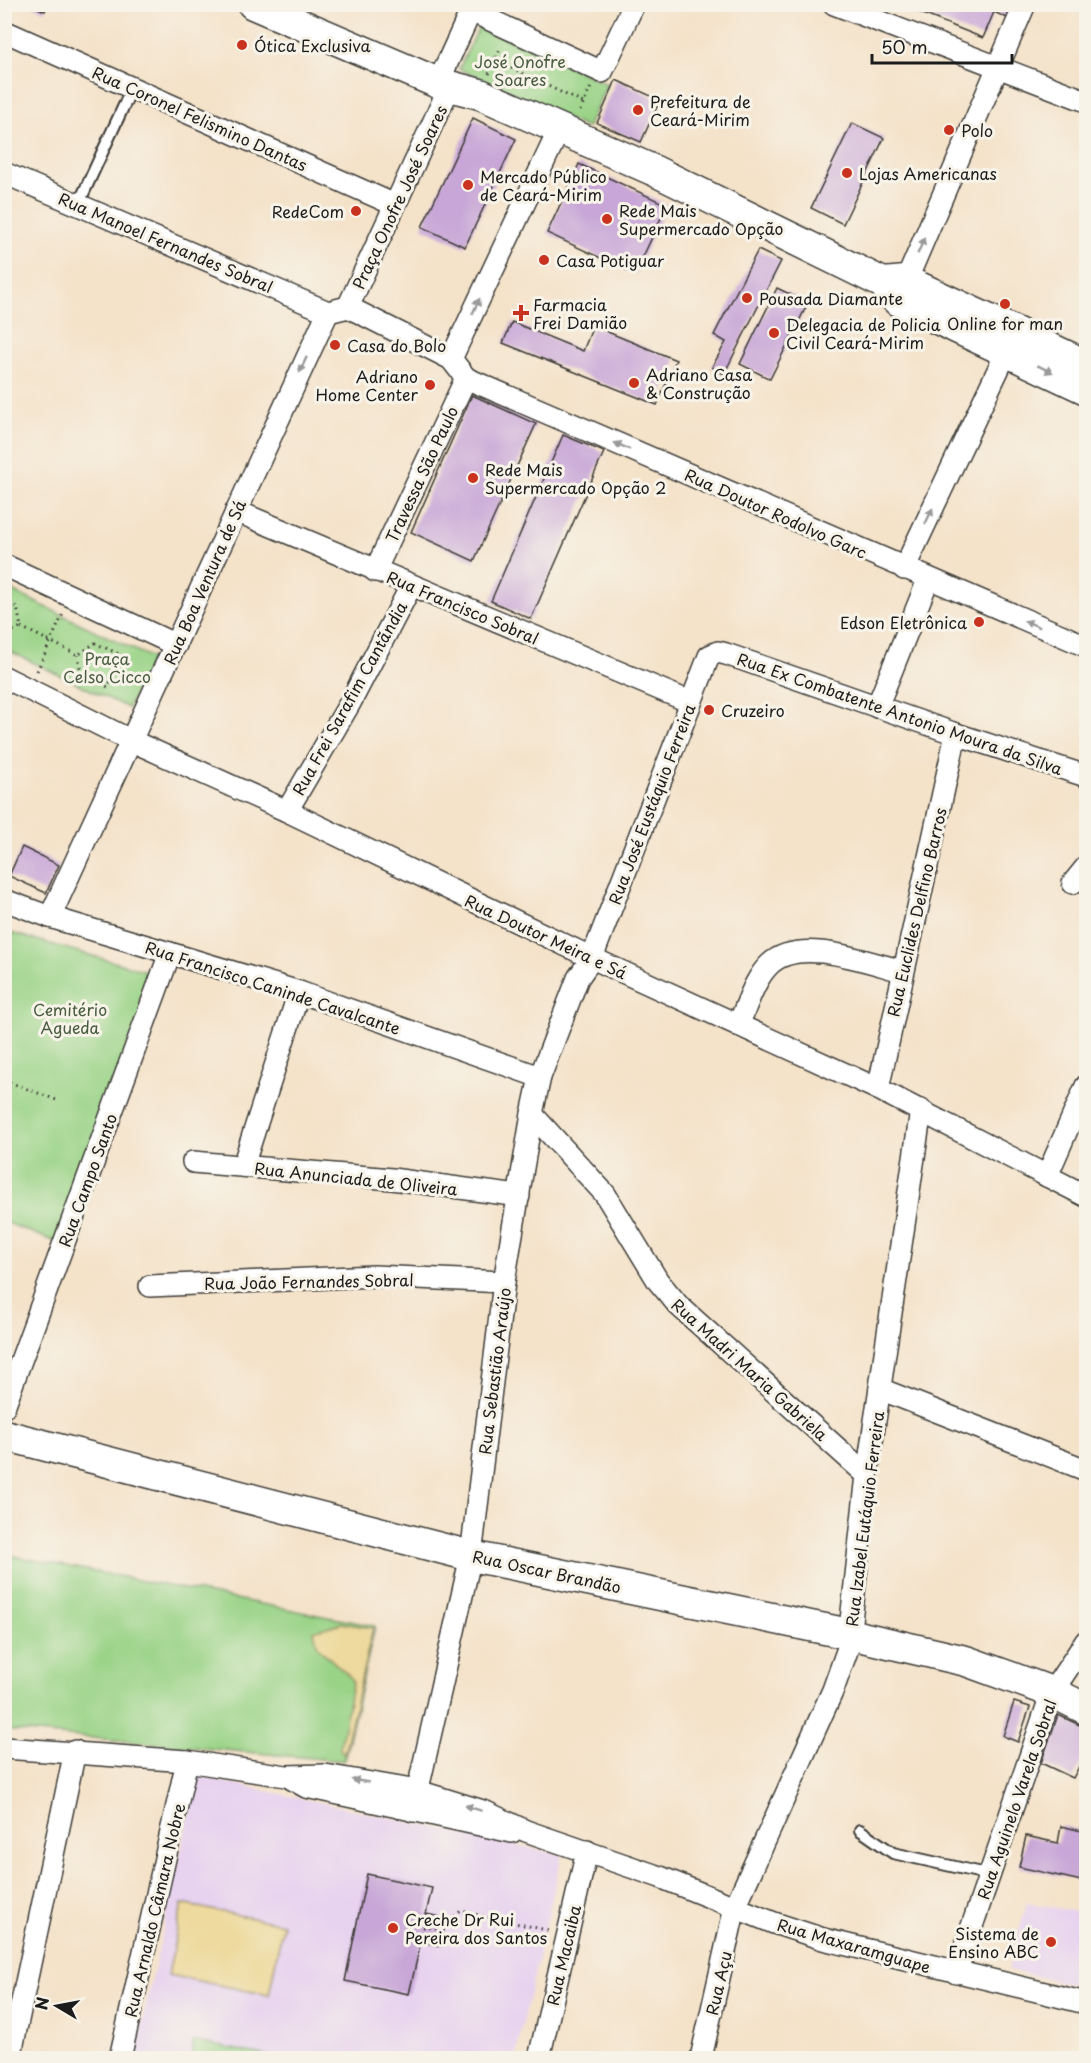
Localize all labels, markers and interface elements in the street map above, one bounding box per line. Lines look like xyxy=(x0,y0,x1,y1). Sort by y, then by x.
scale bar xyxy=(872,27,1012,65)
place label: Ótica Exclusiva xyxy=(254,33,370,57)
text: 50 m xyxy=(881,33,928,60)
marker: Ótica Exclusiva xyxy=(235,38,249,52)
park label: José Onofre Soares xyxy=(474,49,566,91)
street label: Rua Coronel Felismino Dantas xyxy=(89,60,311,176)
place label: Prefeitura de Ceará-Mirim xyxy=(650,89,751,131)
street label: Praça Onofre José Soares xyxy=(346,101,452,293)
marker: Prefeitura de Ceará-Mirim xyxy=(631,103,645,117)
place label: Polo xyxy=(961,118,993,142)
marker: Polo xyxy=(942,123,956,137)
place label: Lojas Americanas xyxy=(859,161,997,185)
place label: Mercado Público de Ceará-Mirim xyxy=(480,164,607,206)
marker: Lojas Americanas xyxy=(840,166,854,180)
marker: Mercado Público de Ceará-Mirim xyxy=(461,178,475,192)
street label: Rua Manoel Fernandes Sobral xyxy=(55,186,277,298)
place label: Rede Mais Supermercado Opção xyxy=(619,198,784,240)
place label: RedeCom xyxy=(272,199,344,223)
marker: RedeCom xyxy=(349,204,363,218)
marker: Rede Mais Supermercado Opção xyxy=(600,212,614,226)
one-way arrow xyxy=(916,237,926,255)
place label: Casa Potiguar xyxy=(556,248,665,272)
marker: Casa Potiguar xyxy=(537,253,551,267)
place label: Pousada Diamante xyxy=(759,286,903,310)
marker: Pousada Diamante xyxy=(740,291,754,305)
place label: Farmacia Frei Damião xyxy=(533,292,627,334)
one-way arrow xyxy=(472,297,481,314)
marker: Online for man xyxy=(998,297,1012,311)
marker: Farmacia Frei Damião xyxy=(514,306,528,320)
place label: Online for man xyxy=(947,311,1063,335)
place label: Delegacia de Policia Civil Ceará-Mirim xyxy=(786,312,941,354)
marker: Delegacia de Policia Civil Ceará-Mirim xyxy=(767,326,781,340)
place label: Casa do Bolo xyxy=(347,333,446,357)
marker: Casa do Bolo xyxy=(328,338,342,352)
one-way arrow xyxy=(299,357,308,374)
place label: Adriano Casa & Construção xyxy=(646,362,752,404)
place label: Adriano Home Center xyxy=(315,364,419,406)
one-way arrow xyxy=(1036,365,1053,374)
marker: Adriano Casa & Construção xyxy=(627,376,641,390)
marker: Adriano Home Center xyxy=(423,378,437,392)
street label: Travessa São Paulo xyxy=(379,402,463,546)
one-way arrow xyxy=(614,442,631,451)
place label: Rede Mais Supermercado Opção 2 xyxy=(485,457,666,499)
street label: Rua Doutor Rodolvo Garc xyxy=(681,462,871,564)
marker: Rede Mais Supermercado Opção 2 xyxy=(466,471,480,485)
street label: Rua Boa Ventura de Sá xyxy=(157,496,251,668)
one-way arrow xyxy=(924,508,933,525)
street label: Rua Francisco Sobral xyxy=(383,564,543,650)
street label: Rua Frei Sarafim Cantãndia xyxy=(286,597,412,799)
place label: Edson Eletrônica xyxy=(840,610,967,634)
marker: Edson Eletrônica xyxy=(972,615,986,629)
one-way arrow xyxy=(1023,619,1041,629)
park label: Praça Celso Cicco xyxy=(63,646,151,688)
street label: Rua Ex Combatente Antonio Moura da Silva xyxy=(734,646,1066,780)
place label: Cruzeiro xyxy=(721,698,785,722)
street label: Rua José Eustáquio Ferreira xyxy=(602,700,700,908)
marker: Cruzeiro xyxy=(702,703,716,717)
street label: Rua Euclides Delfino Barros xyxy=(880,805,952,1019)
street label: Rua Doutor Meira e Sá xyxy=(461,888,631,984)
street label: Rua Francisco Caninde Cavalcante xyxy=(142,934,404,1040)
park label: Cemitério Agueda xyxy=(33,997,107,1039)
street label: Rua Campo Santo xyxy=(52,1110,122,1250)
street label: Rua Anunciada de Oliveira xyxy=(253,1155,459,1201)
street label: Rua João Fernandes Sobral xyxy=(204,1267,414,1295)
street label: Rua Sebastião Araújo xyxy=(472,1286,516,1456)
street label: Rua Madri Maria Gabriela xyxy=(667,1292,833,1446)
street label: Rua Izabel Eutáquio Ferreira xyxy=(839,1410,889,1628)
street label: Rua Oscar Brandão xyxy=(471,1544,624,1598)
street label: Rua Aguinelo Varela Sobral xyxy=(970,1696,1062,1902)
one-way arrow xyxy=(351,1776,370,1785)
street label: Rua Arnaldo Câmara Nobre xyxy=(118,1800,190,2019)
one-way arrow xyxy=(464,1803,482,1812)
street label: Rua Macaiba xyxy=(540,1902,586,2008)
place label: Creche Dr Rui Pereira dos Santos xyxy=(405,1907,547,1949)
street label: Rua Maxaramguape xyxy=(775,1912,933,1978)
marker: Creche Dr Rui Pereira dos Santos xyxy=(386,1921,400,1935)
place label: Sistema de Ensino ABC xyxy=(948,1921,1039,1963)
marker: Sistema de Ensino ABC xyxy=(1044,1935,1058,1949)
street label: Rua Açu xyxy=(699,1949,737,2017)
north arrow xyxy=(27,1976,87,2036)
text: N xyxy=(28,1995,54,2012)

